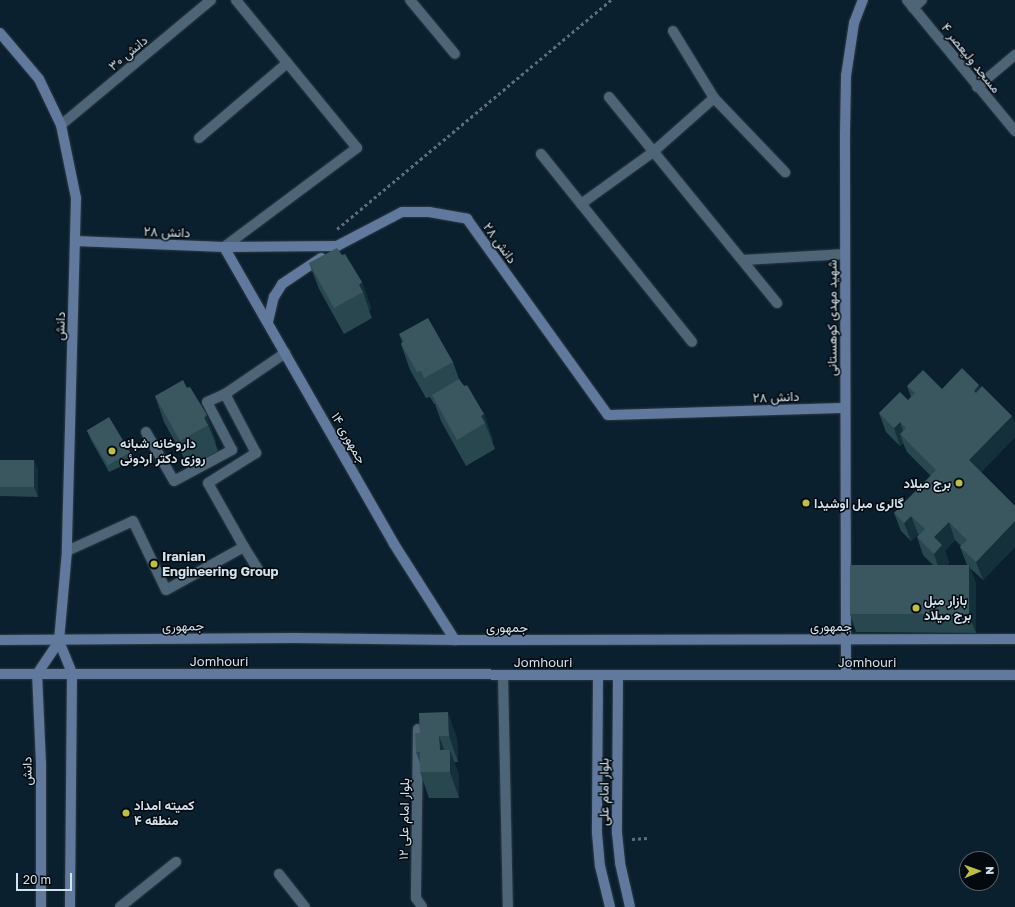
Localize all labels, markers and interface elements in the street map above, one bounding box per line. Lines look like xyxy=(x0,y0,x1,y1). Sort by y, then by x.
street label: مسجد ولیعصر ۴ xyxy=(938,20,1004,96)
street label: دانش ۳۰ xyxy=(105,32,151,74)
street label: دانش ۲۸ xyxy=(480,220,520,266)
street label: دانش ۲۸ xyxy=(143,223,191,241)
street label: شهید مهدی کوهستانی xyxy=(824,260,840,376)
street label: دانش xyxy=(52,311,68,341)
street label: دانش ۲۸ xyxy=(752,388,800,406)
street label: جمهوری ۱۴ xyxy=(328,410,370,466)
place label: داروخانه شبانه روزی دکتر اردوئی xyxy=(120,436,205,467)
marker: داروخانه شبانه روزی دکتر اردوئی xyxy=(107,446,117,456)
place label: برج میلاد xyxy=(903,475,951,491)
marker: برج میلاد xyxy=(954,478,964,488)
place label: گالری مبل اوشیدا xyxy=(814,495,904,511)
marker: گالری مبل اوشیدا xyxy=(801,498,811,508)
place label: Iranian Engineering Group xyxy=(162,549,278,580)
marker: Iranian Engineering Group xyxy=(149,559,159,569)
place label: بازار مبل برج میلاد xyxy=(924,593,972,624)
marker: بازار مبل برج میلاد xyxy=(911,603,921,613)
street label: جمهوری xyxy=(162,618,204,634)
street label: جمهوری xyxy=(810,618,852,634)
street label: جمهوری xyxy=(486,619,528,635)
street label: Jomhouri xyxy=(190,653,248,669)
street label: Jomhouri xyxy=(514,654,572,670)
street label: Jomhouri xyxy=(838,654,896,670)
street label: دانش xyxy=(19,756,35,786)
street label: بلوار امام علی xyxy=(596,758,612,826)
street label: بلوار امام علی ۱۲ xyxy=(395,778,413,860)
place label: کمیته امداد منطقه ۴ xyxy=(134,798,195,829)
marker: کمیته امداد منطقه ۴ xyxy=(121,808,131,818)
north arrow xyxy=(959,851,999,891)
scale bar xyxy=(18,865,74,891)
text: N xyxy=(984,866,997,875)
text: 20 m xyxy=(23,872,51,887)

